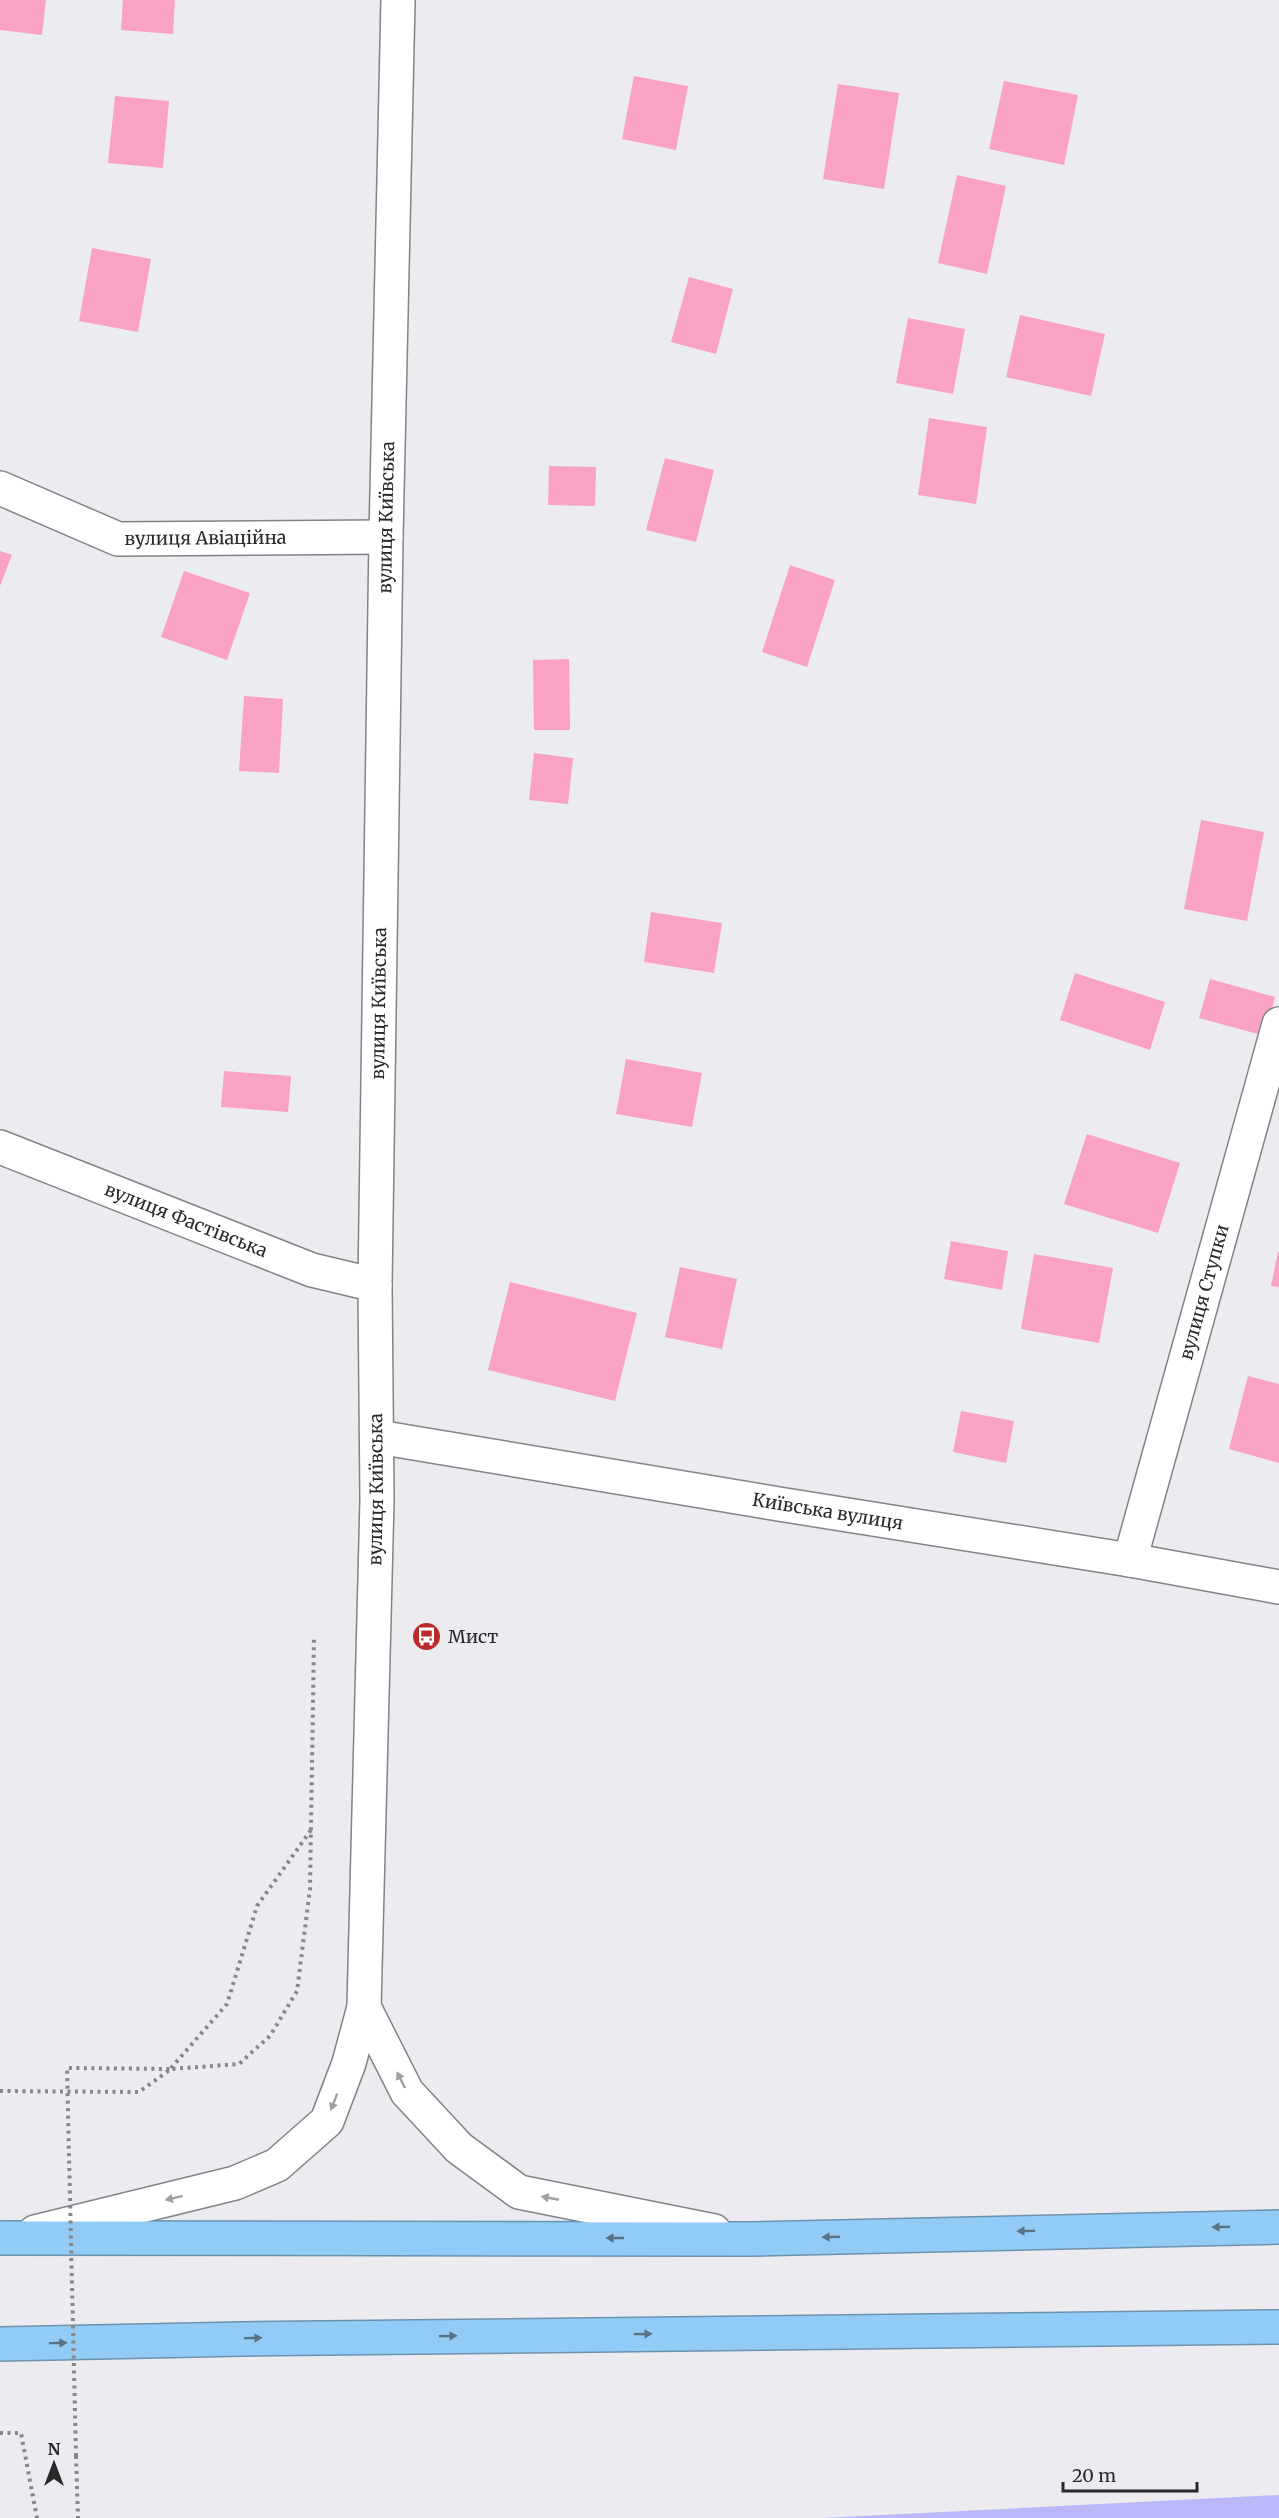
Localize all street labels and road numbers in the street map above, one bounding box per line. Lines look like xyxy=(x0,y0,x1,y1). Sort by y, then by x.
street label: вулиця Київська xyxy=(373,441,399,594)
street label: вулиця Авіаційна xyxy=(124,526,287,550)
street label: вулиця Київська xyxy=(366,927,391,1080)
street label: вулиця Фастівська xyxy=(102,1177,271,1262)
street label: вулиця Ступки xyxy=(1174,1222,1234,1362)
street label: вулиця Київська xyxy=(363,1413,388,1566)
street label: Київська вулиця xyxy=(751,1488,905,1535)

